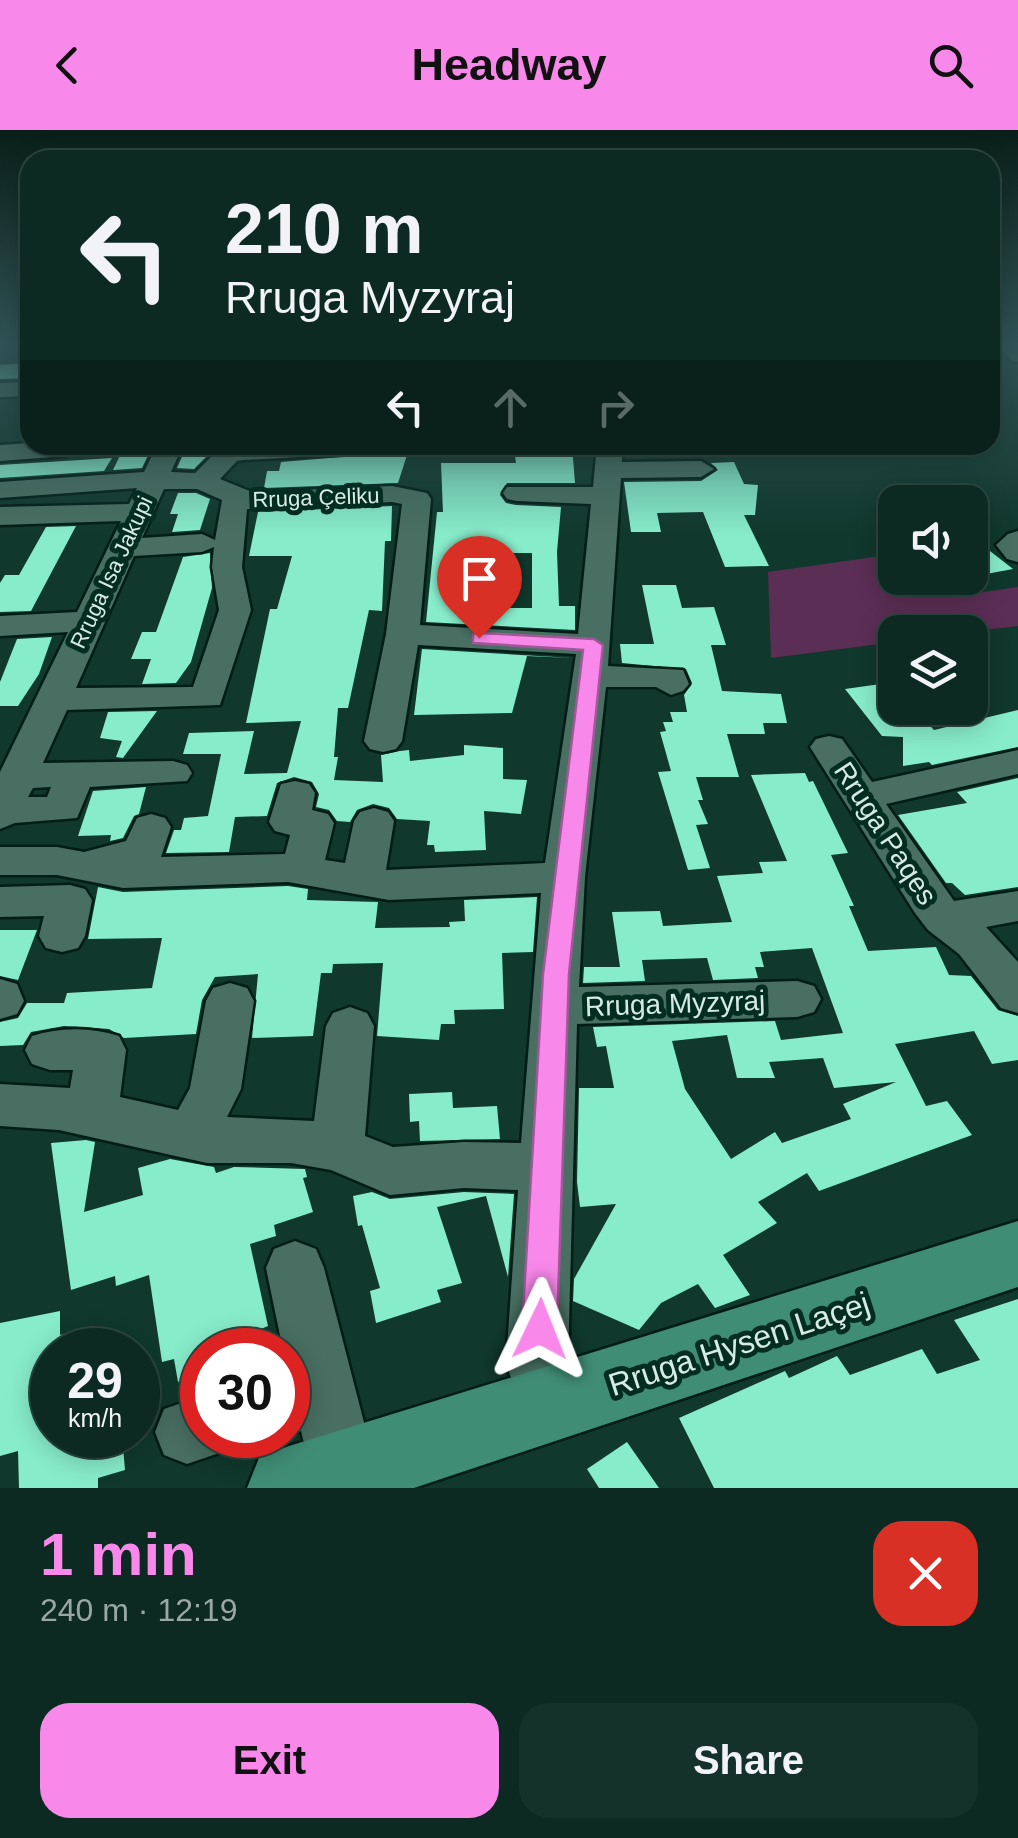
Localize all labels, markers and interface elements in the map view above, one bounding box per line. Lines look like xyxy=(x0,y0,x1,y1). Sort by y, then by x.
icon: back xyxy=(40,38,95,93)
icon: search xyxy=(923,38,978,93)
text: Headway xyxy=(411,39,607,90)
icon: left xyxy=(60,190,190,320)
text: 210 m xyxy=(225,190,423,268)
text: Rruga Myzyraj xyxy=(225,272,515,323)
icon: left xyxy=(378,380,433,435)
icon: ahead xyxy=(483,380,538,435)
icon: right xyxy=(588,380,643,435)
street label: Rruga Çeliku xyxy=(252,483,380,512)
map controls xyxy=(878,485,988,725)
button: sound xyxy=(878,485,988,595)
street label: Rruga Isa Jakupi xyxy=(65,492,158,652)
pin xyxy=(437,536,522,639)
icon: arrive xyxy=(452,551,507,606)
button: layers xyxy=(878,615,988,725)
street label: Rruga Paqes xyxy=(828,756,943,910)
street label: Rruga Myzyraj xyxy=(584,985,766,1022)
position arrow xyxy=(488,1277,592,1381)
street label: Rruga Hysen Laçej xyxy=(604,1285,874,1403)
speed limit sign: 30 xyxy=(180,1328,310,1458)
text: 29 xyxy=(67,1353,123,1409)
text: km/h xyxy=(68,1404,122,1432)
text: 1 min xyxy=(40,1521,197,1588)
button: close xyxy=(873,1521,978,1626)
text: 240 m · 12:19 xyxy=(40,1592,237,1628)
button: Exit xyxy=(40,1703,499,1818)
button: Share xyxy=(519,1703,978,1818)

